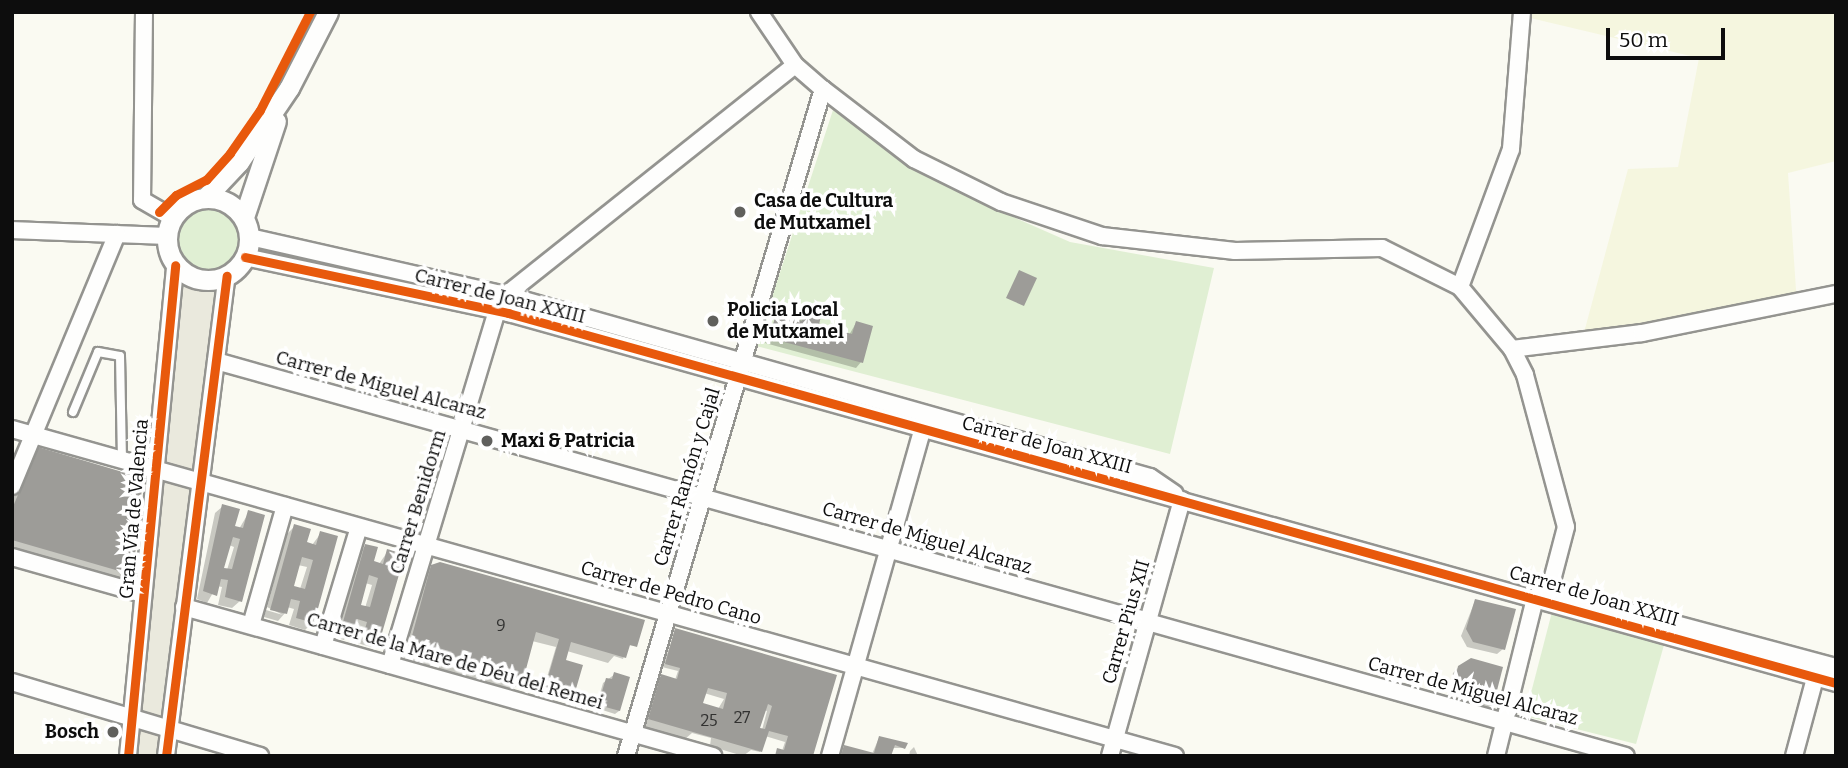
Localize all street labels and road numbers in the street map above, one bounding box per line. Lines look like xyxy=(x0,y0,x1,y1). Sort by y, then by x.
street label: Carrer de Joan XXIII xyxy=(412,264,588,328)
street label: Carrer de Miguel Alcaraz xyxy=(273,346,489,424)
street label: Carrer Ramón y Cajal xyxy=(649,385,725,569)
street label: Carrer de Joan XXIII xyxy=(959,411,1135,479)
street label: Gran Vía de Valencia xyxy=(115,418,153,600)
street label: Carrer Benidorm xyxy=(385,427,451,577)
street label: Carrer de Miguel Alcaraz xyxy=(820,497,1034,579)
street label: Carrer de Pedro Cano xyxy=(578,556,764,630)
street label: Carrer Pius XII xyxy=(1097,557,1155,687)
street label: Carrer de Joan XXIII xyxy=(1507,561,1681,631)
street label: Carrer de la Mare de Déu del Remei xyxy=(304,608,606,714)
street label: Carrer de Miguel Alcaraz xyxy=(1365,652,1581,730)

